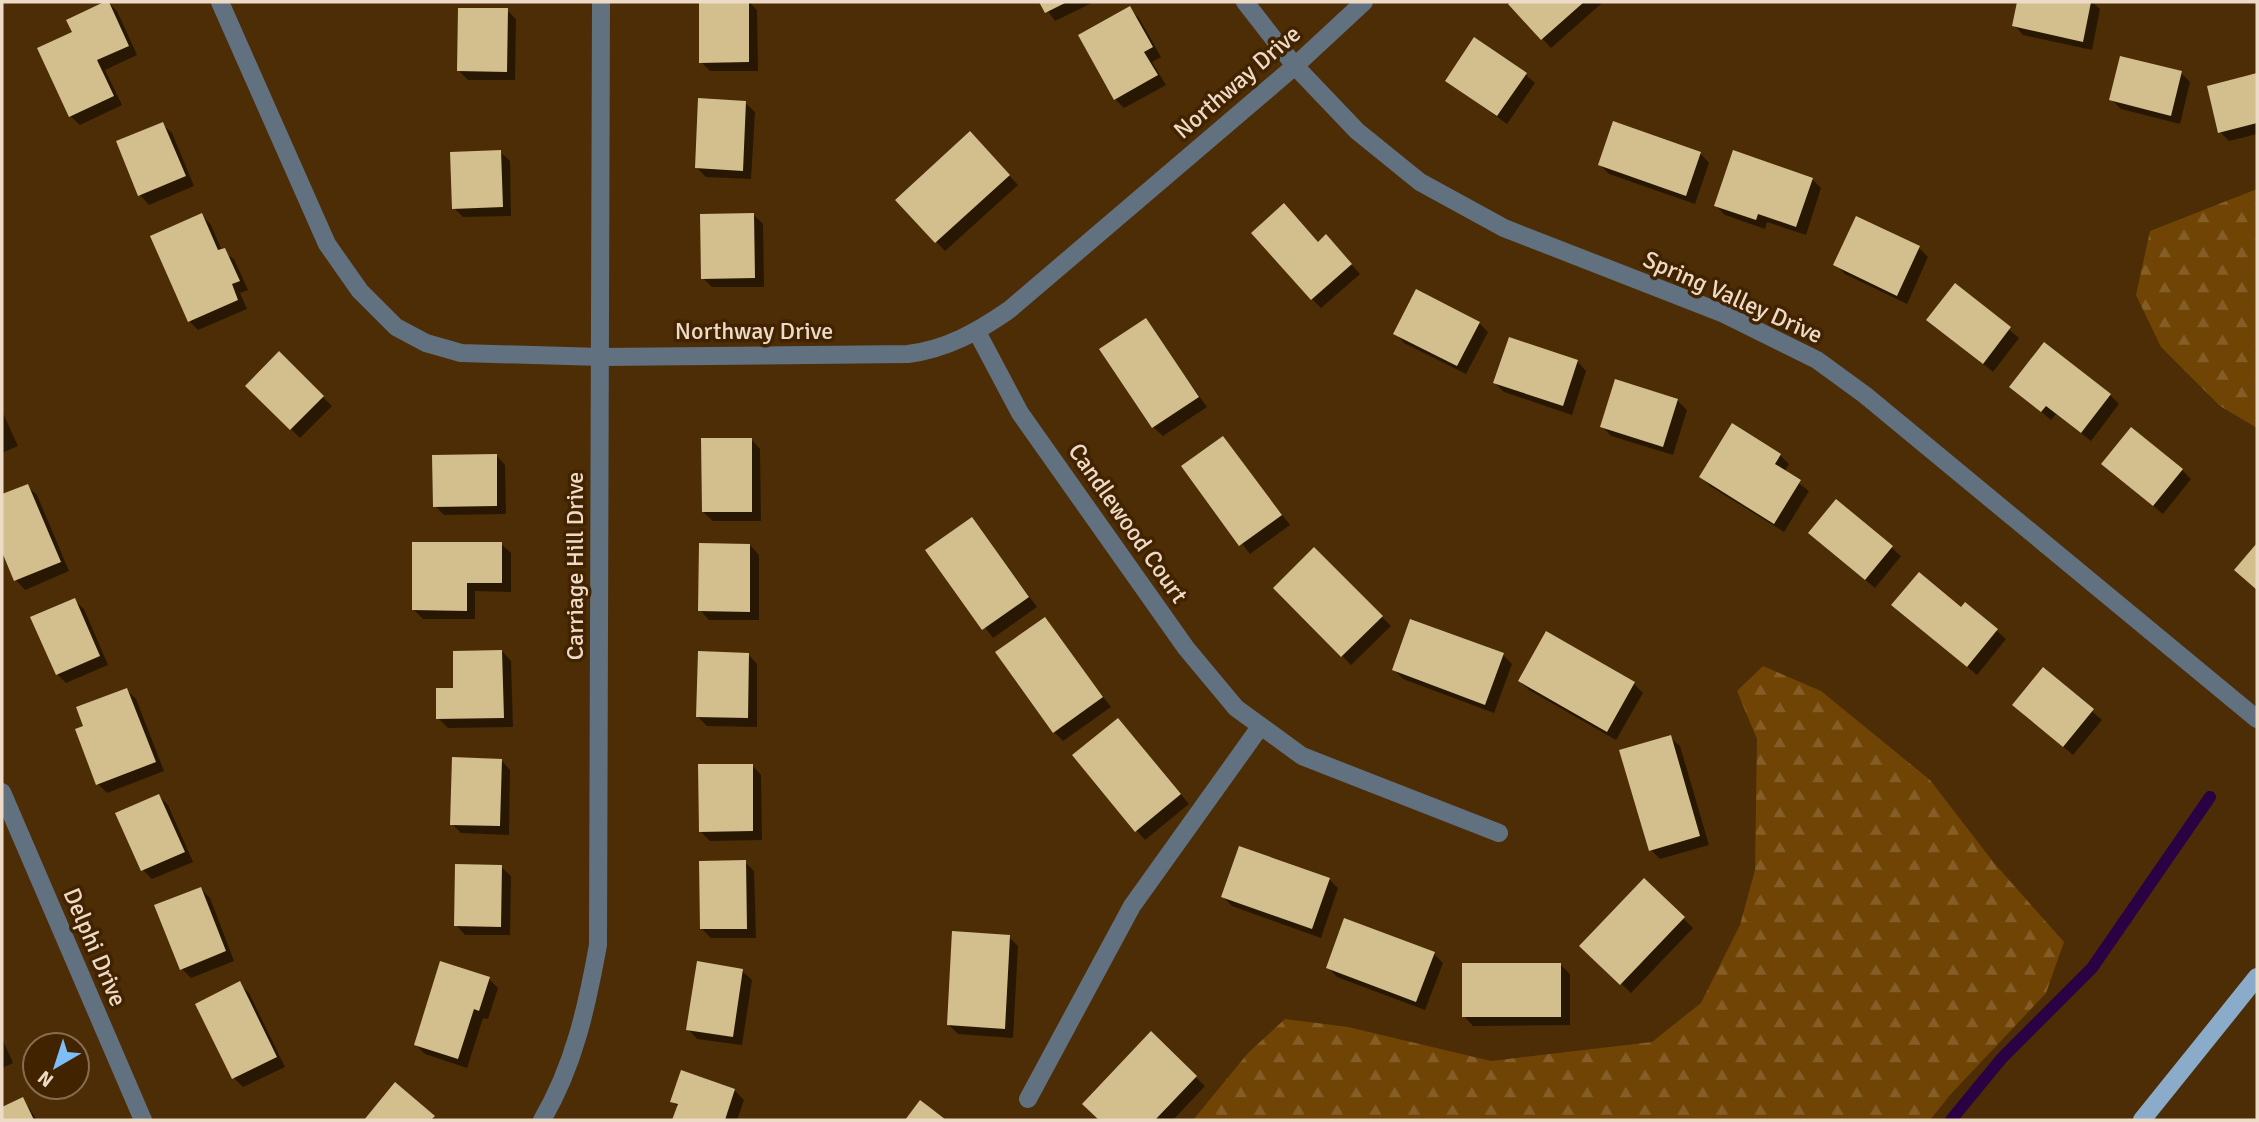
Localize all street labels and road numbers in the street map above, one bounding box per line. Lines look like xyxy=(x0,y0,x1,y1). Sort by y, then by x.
street label: Northway Drive xyxy=(1167,19,1307,145)
street label: Spring Valley Drive xyxy=(1639,244,1827,350)
street label: Northway Drive xyxy=(675,316,833,346)
street label: Candlewood Court xyxy=(1062,437,1194,609)
street label: Carriage Hill Drive xyxy=(560,472,590,660)
street label: Delphi Drive xyxy=(57,883,133,1011)

